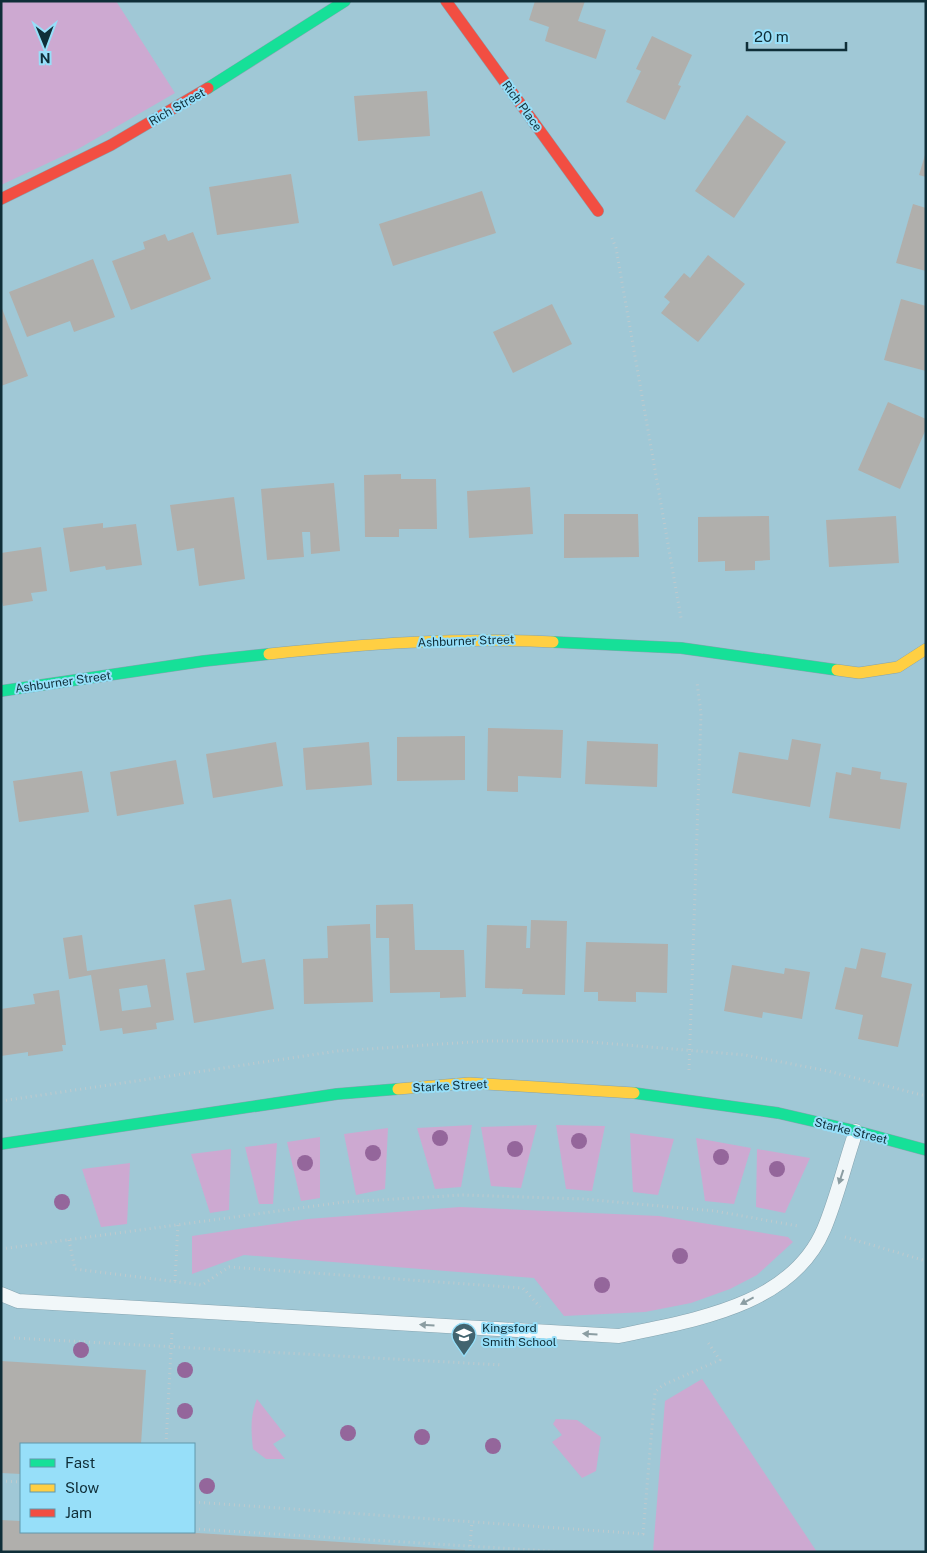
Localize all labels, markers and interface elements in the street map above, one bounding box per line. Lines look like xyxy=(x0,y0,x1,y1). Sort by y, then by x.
north arrow xyxy=(20,20,70,70)
scale bar xyxy=(747,20,846,52)
text: 20 m xyxy=(754,28,789,45)
text: N xyxy=(40,50,51,66)
street label: Rich Place xyxy=(499,78,545,134)
street label: Rich Street xyxy=(147,85,208,129)
street label: Ashburner Street xyxy=(417,632,515,650)
street label: Ashburner Street xyxy=(14,668,112,696)
street label: Starke Street xyxy=(412,1077,488,1095)
street label: Starke Street xyxy=(813,1115,889,1147)
one-way arrow xyxy=(837,1170,844,1185)
one-way arrow xyxy=(740,1297,754,1305)
one-way arrow xyxy=(419,1320,435,1328)
place label: Kingsford Smith School xyxy=(482,1321,557,1349)
school or university icon: Kingsford Smith School xyxy=(451,1322,477,1356)
one-way arrow xyxy=(581,1330,597,1338)
legend xyxy=(20,1443,195,1533)
text: Fast xyxy=(65,1454,95,1471)
text: Slow xyxy=(65,1479,100,1496)
text: Jam xyxy=(65,1504,92,1521)

